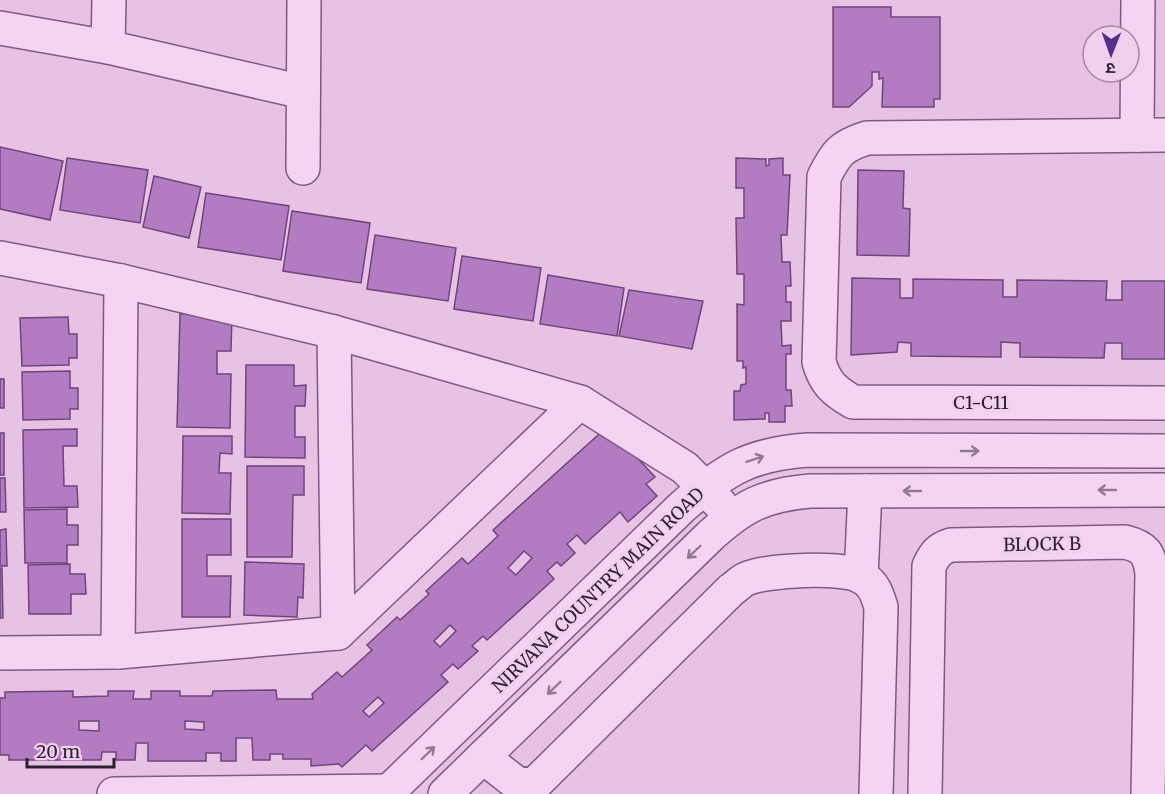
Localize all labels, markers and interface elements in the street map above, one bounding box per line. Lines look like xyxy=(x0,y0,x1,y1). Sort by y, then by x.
north arrow xyxy=(1081,24,1141,84)
text: उ xyxy=(1105,59,1116,79)
street label: C1-C11 xyxy=(953,391,1009,414)
one-way arrow xyxy=(960,445,980,457)
one-way arrow xyxy=(745,452,764,463)
street label: NIRVANA COUNTRY MAIN ROAD xyxy=(487,482,709,698)
one-way arrow xyxy=(1097,484,1117,496)
one-way arrow xyxy=(902,485,922,497)
street label: BLOCK B xyxy=(1003,532,1081,556)
one-way arrow xyxy=(687,545,702,559)
one-way arrow xyxy=(547,680,562,695)
scale bar xyxy=(27,731,114,769)
text: 20 m xyxy=(36,740,80,763)
one-way arrow xyxy=(420,746,435,761)

